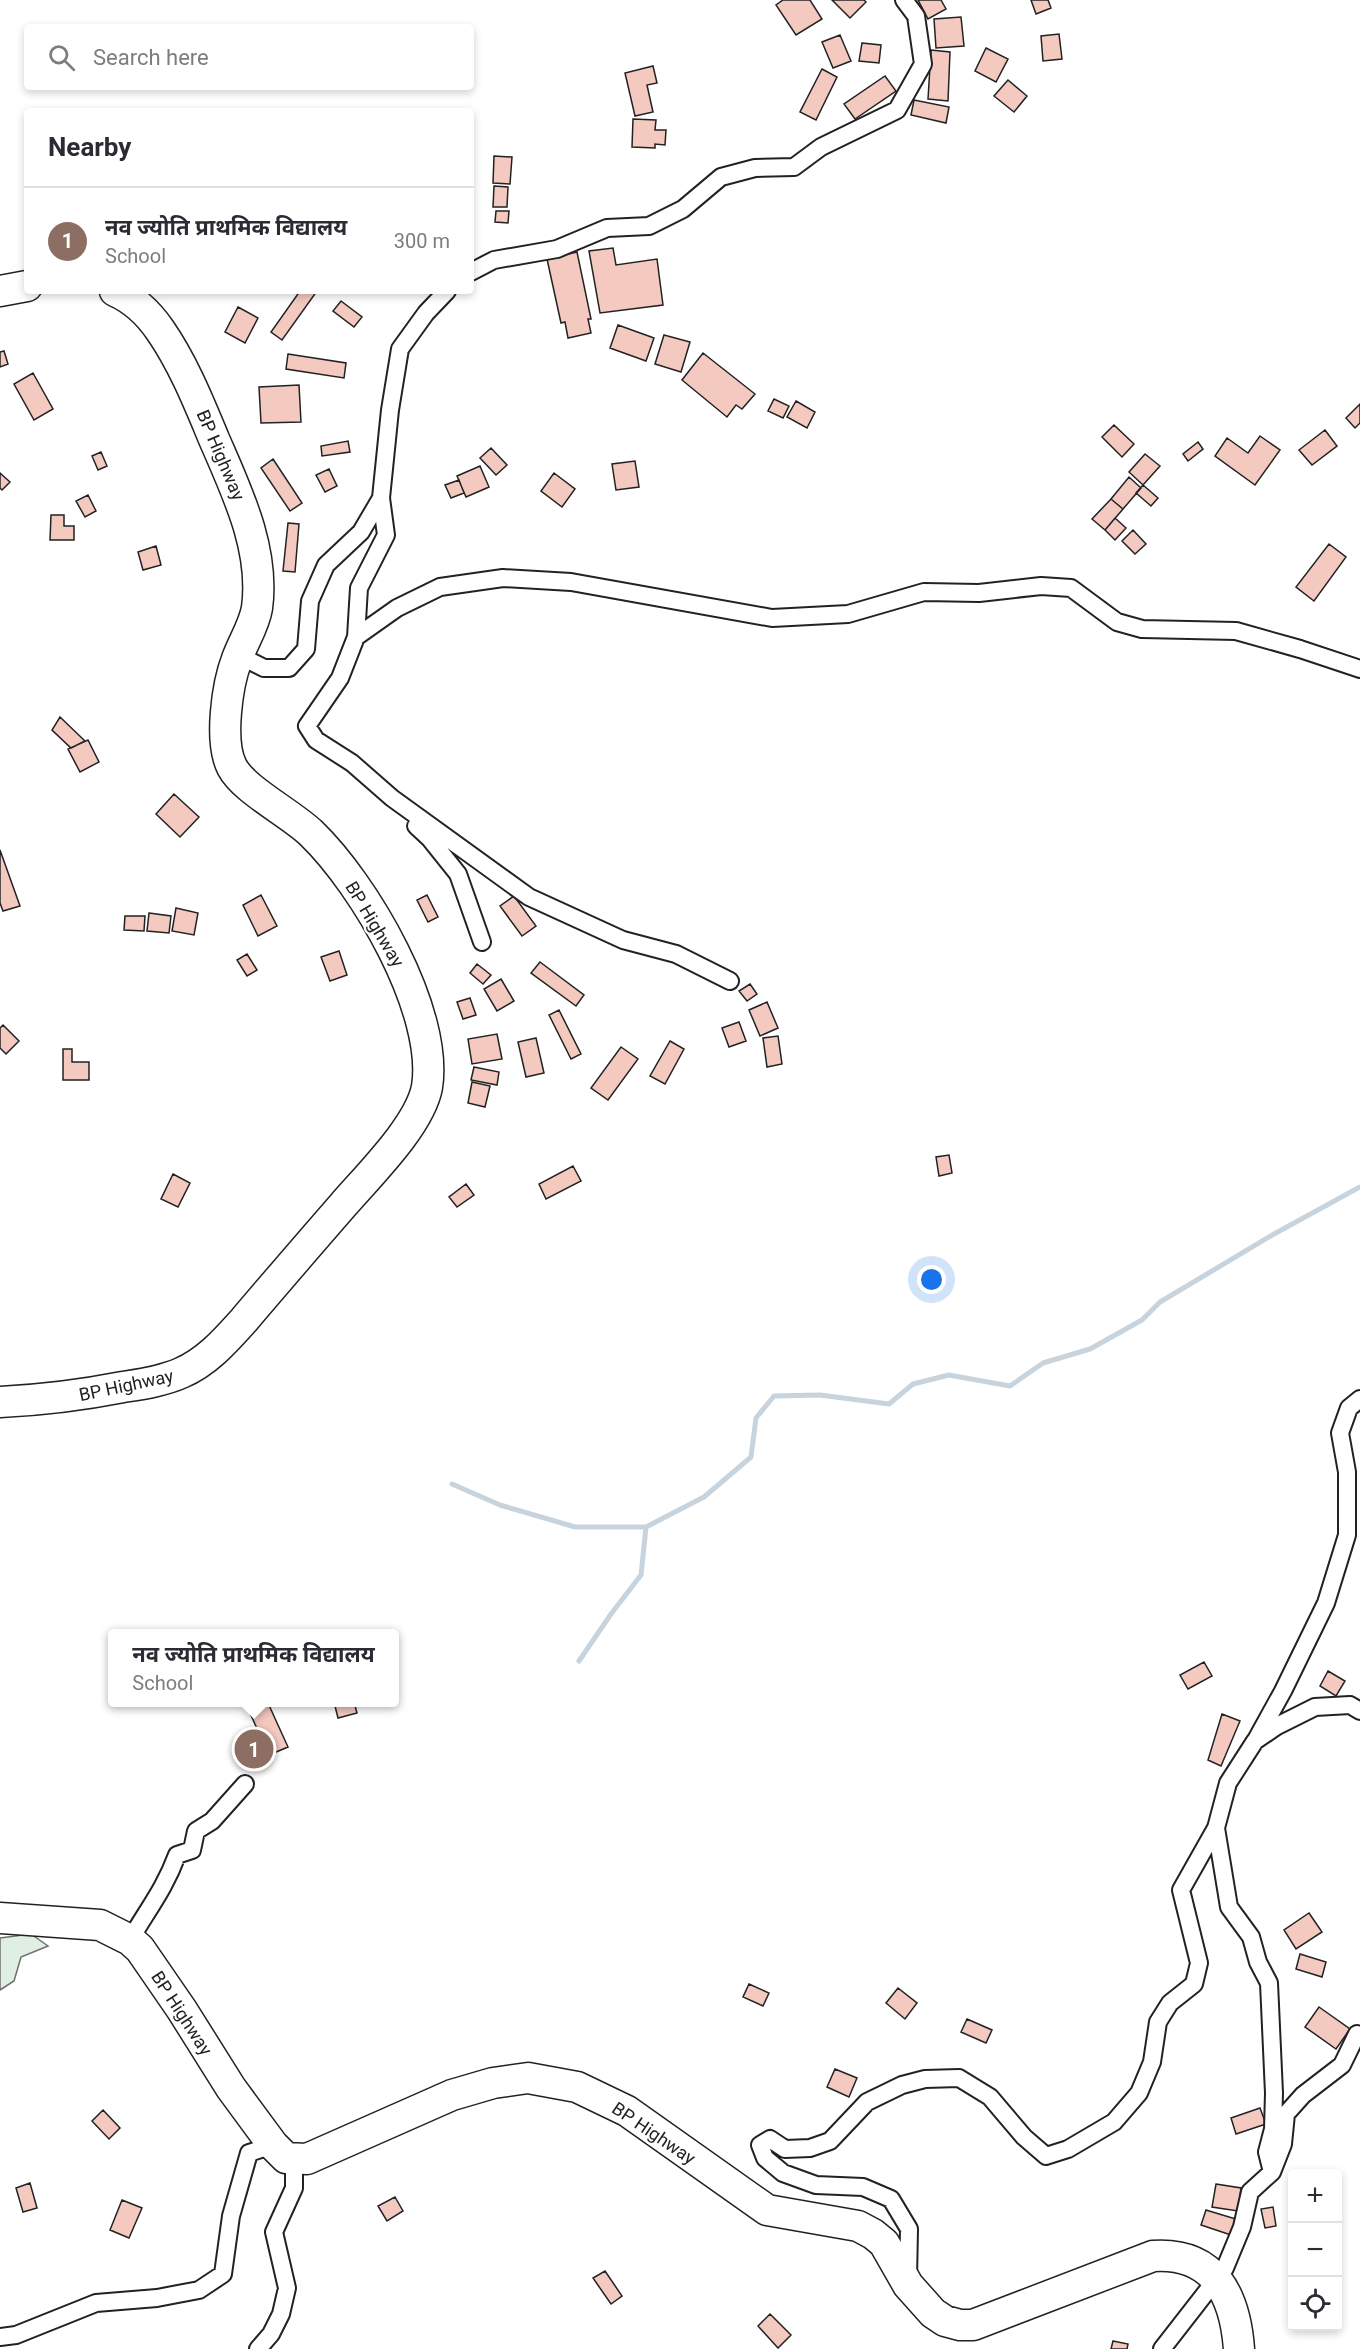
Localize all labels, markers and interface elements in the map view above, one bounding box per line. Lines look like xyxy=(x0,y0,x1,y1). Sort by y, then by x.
search box xyxy=(24,24,474,90)
icon: search xyxy=(45,41,78,74)
text: Search here xyxy=(93,45,209,70)
text: Nearby xyxy=(48,132,131,162)
text: नव ज्योति प्राथमिक विद्यालय xyxy=(105,215,347,240)
text: 1 xyxy=(62,229,73,253)
text: 300 m xyxy=(394,229,450,253)
text: School xyxy=(105,244,166,268)
street label: BP Highway xyxy=(193,407,250,504)
street label: BP Highway xyxy=(341,877,409,971)
your location xyxy=(917,1265,946,1294)
street label: BP Highway xyxy=(77,1365,176,1405)
popup xyxy=(108,1629,399,1707)
text: नव ज्योति प्राथमिक विद्यालय xyxy=(132,1642,375,1667)
text: School xyxy=(132,1671,193,1695)
pin: 1 xyxy=(234,1726,274,1772)
street label: BP Highway xyxy=(147,1967,217,2059)
street label: BP Highway xyxy=(608,2097,700,2169)
map controls xyxy=(1288,2169,1342,2331)
button: + xyxy=(1288,2169,1342,2223)
button: − xyxy=(1288,2223,1342,2277)
button: locate xyxy=(1288,2277,1342,2331)

